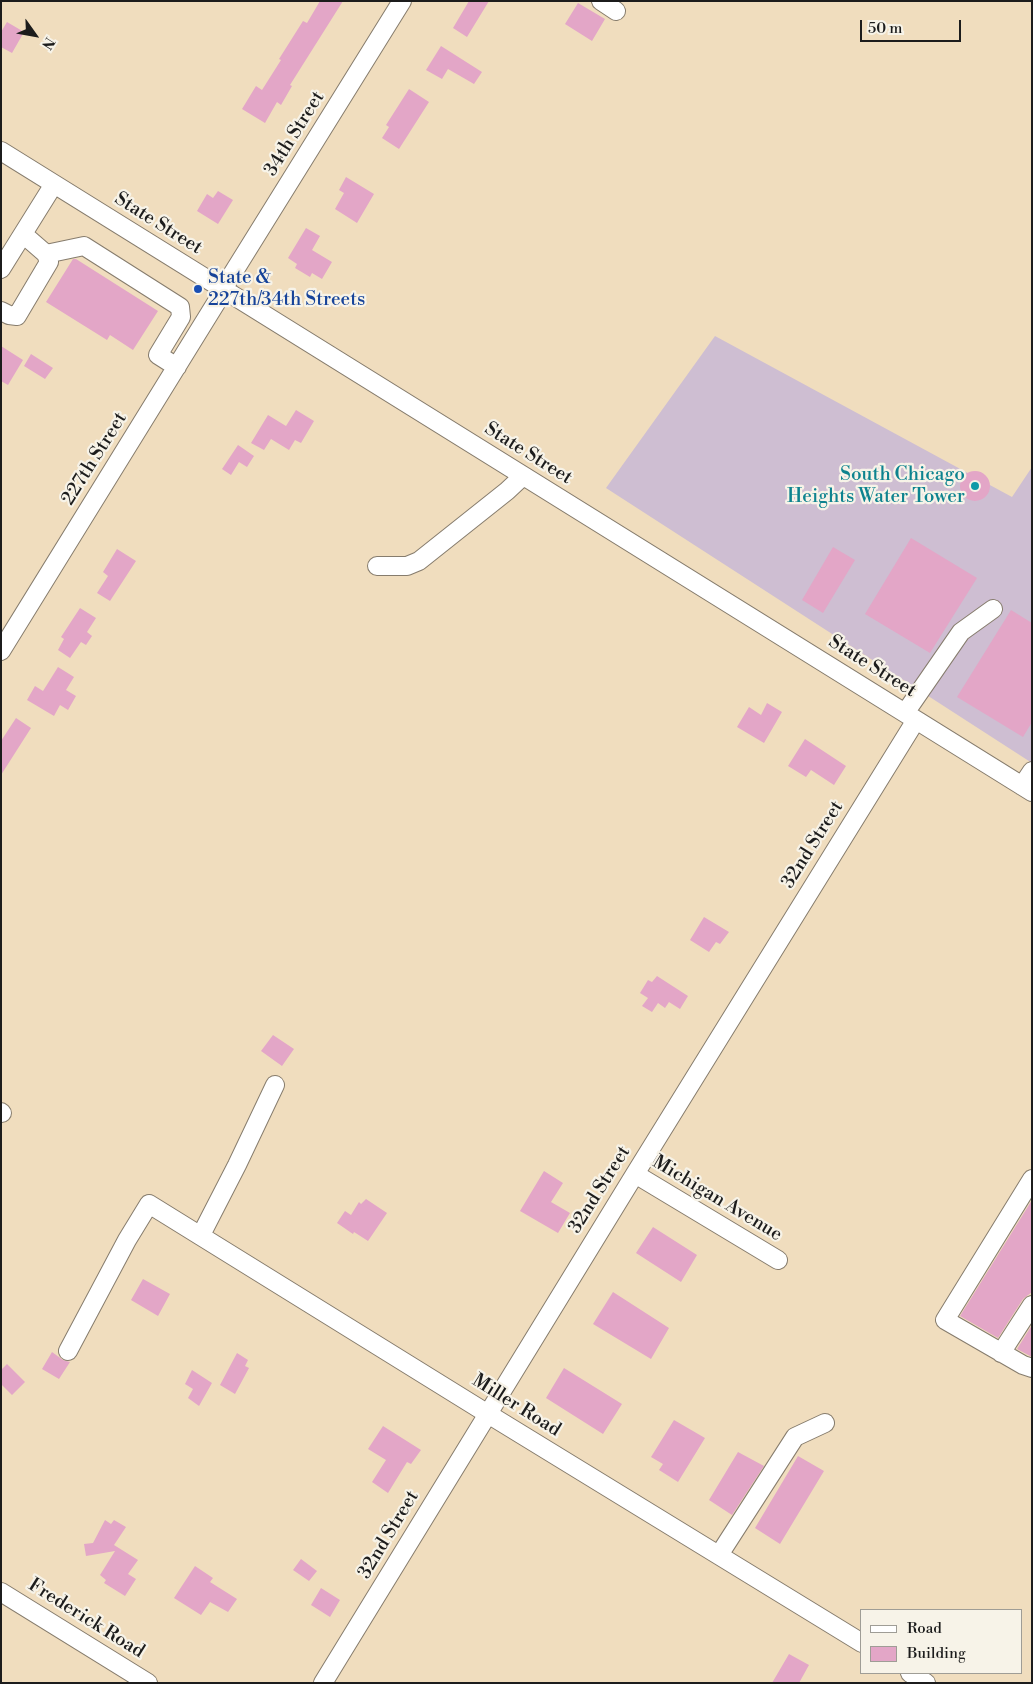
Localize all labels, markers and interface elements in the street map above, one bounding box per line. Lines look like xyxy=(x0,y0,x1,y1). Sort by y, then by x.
north arrow xyxy=(10,10,60,60)
scale bar xyxy=(863,10,964,42)
text: 50 m xyxy=(868,19,902,38)
text: N xyxy=(37,33,58,52)
street label: 34th Street xyxy=(260,87,330,181)
street label: State Street xyxy=(110,188,206,260)
place label: State & 227th/34th Streets xyxy=(208,267,365,311)
marker: State & 227th/34th Streets xyxy=(192,283,204,295)
street label: 227th Street xyxy=(58,408,132,510)
street label: State Street xyxy=(480,418,576,490)
place label: South Chicago Heights Water Tower xyxy=(787,464,965,508)
marker: South Chicago Heights Water Tower xyxy=(969,480,981,492)
street label: State Street xyxy=(824,631,920,703)
street label: 32nd Street xyxy=(777,797,849,893)
street label: 32nd Street xyxy=(564,1142,636,1238)
street label: Michigan Avenue xyxy=(648,1151,786,1247)
street label: Miller Road xyxy=(468,1370,564,1442)
street label: 32nd Street xyxy=(354,1487,424,1583)
street label: Frederick Road xyxy=(24,1574,148,1664)
legend xyxy=(860,1609,1023,1674)
text: Road xyxy=(907,1619,942,1638)
text: Building xyxy=(907,1644,966,1663)

